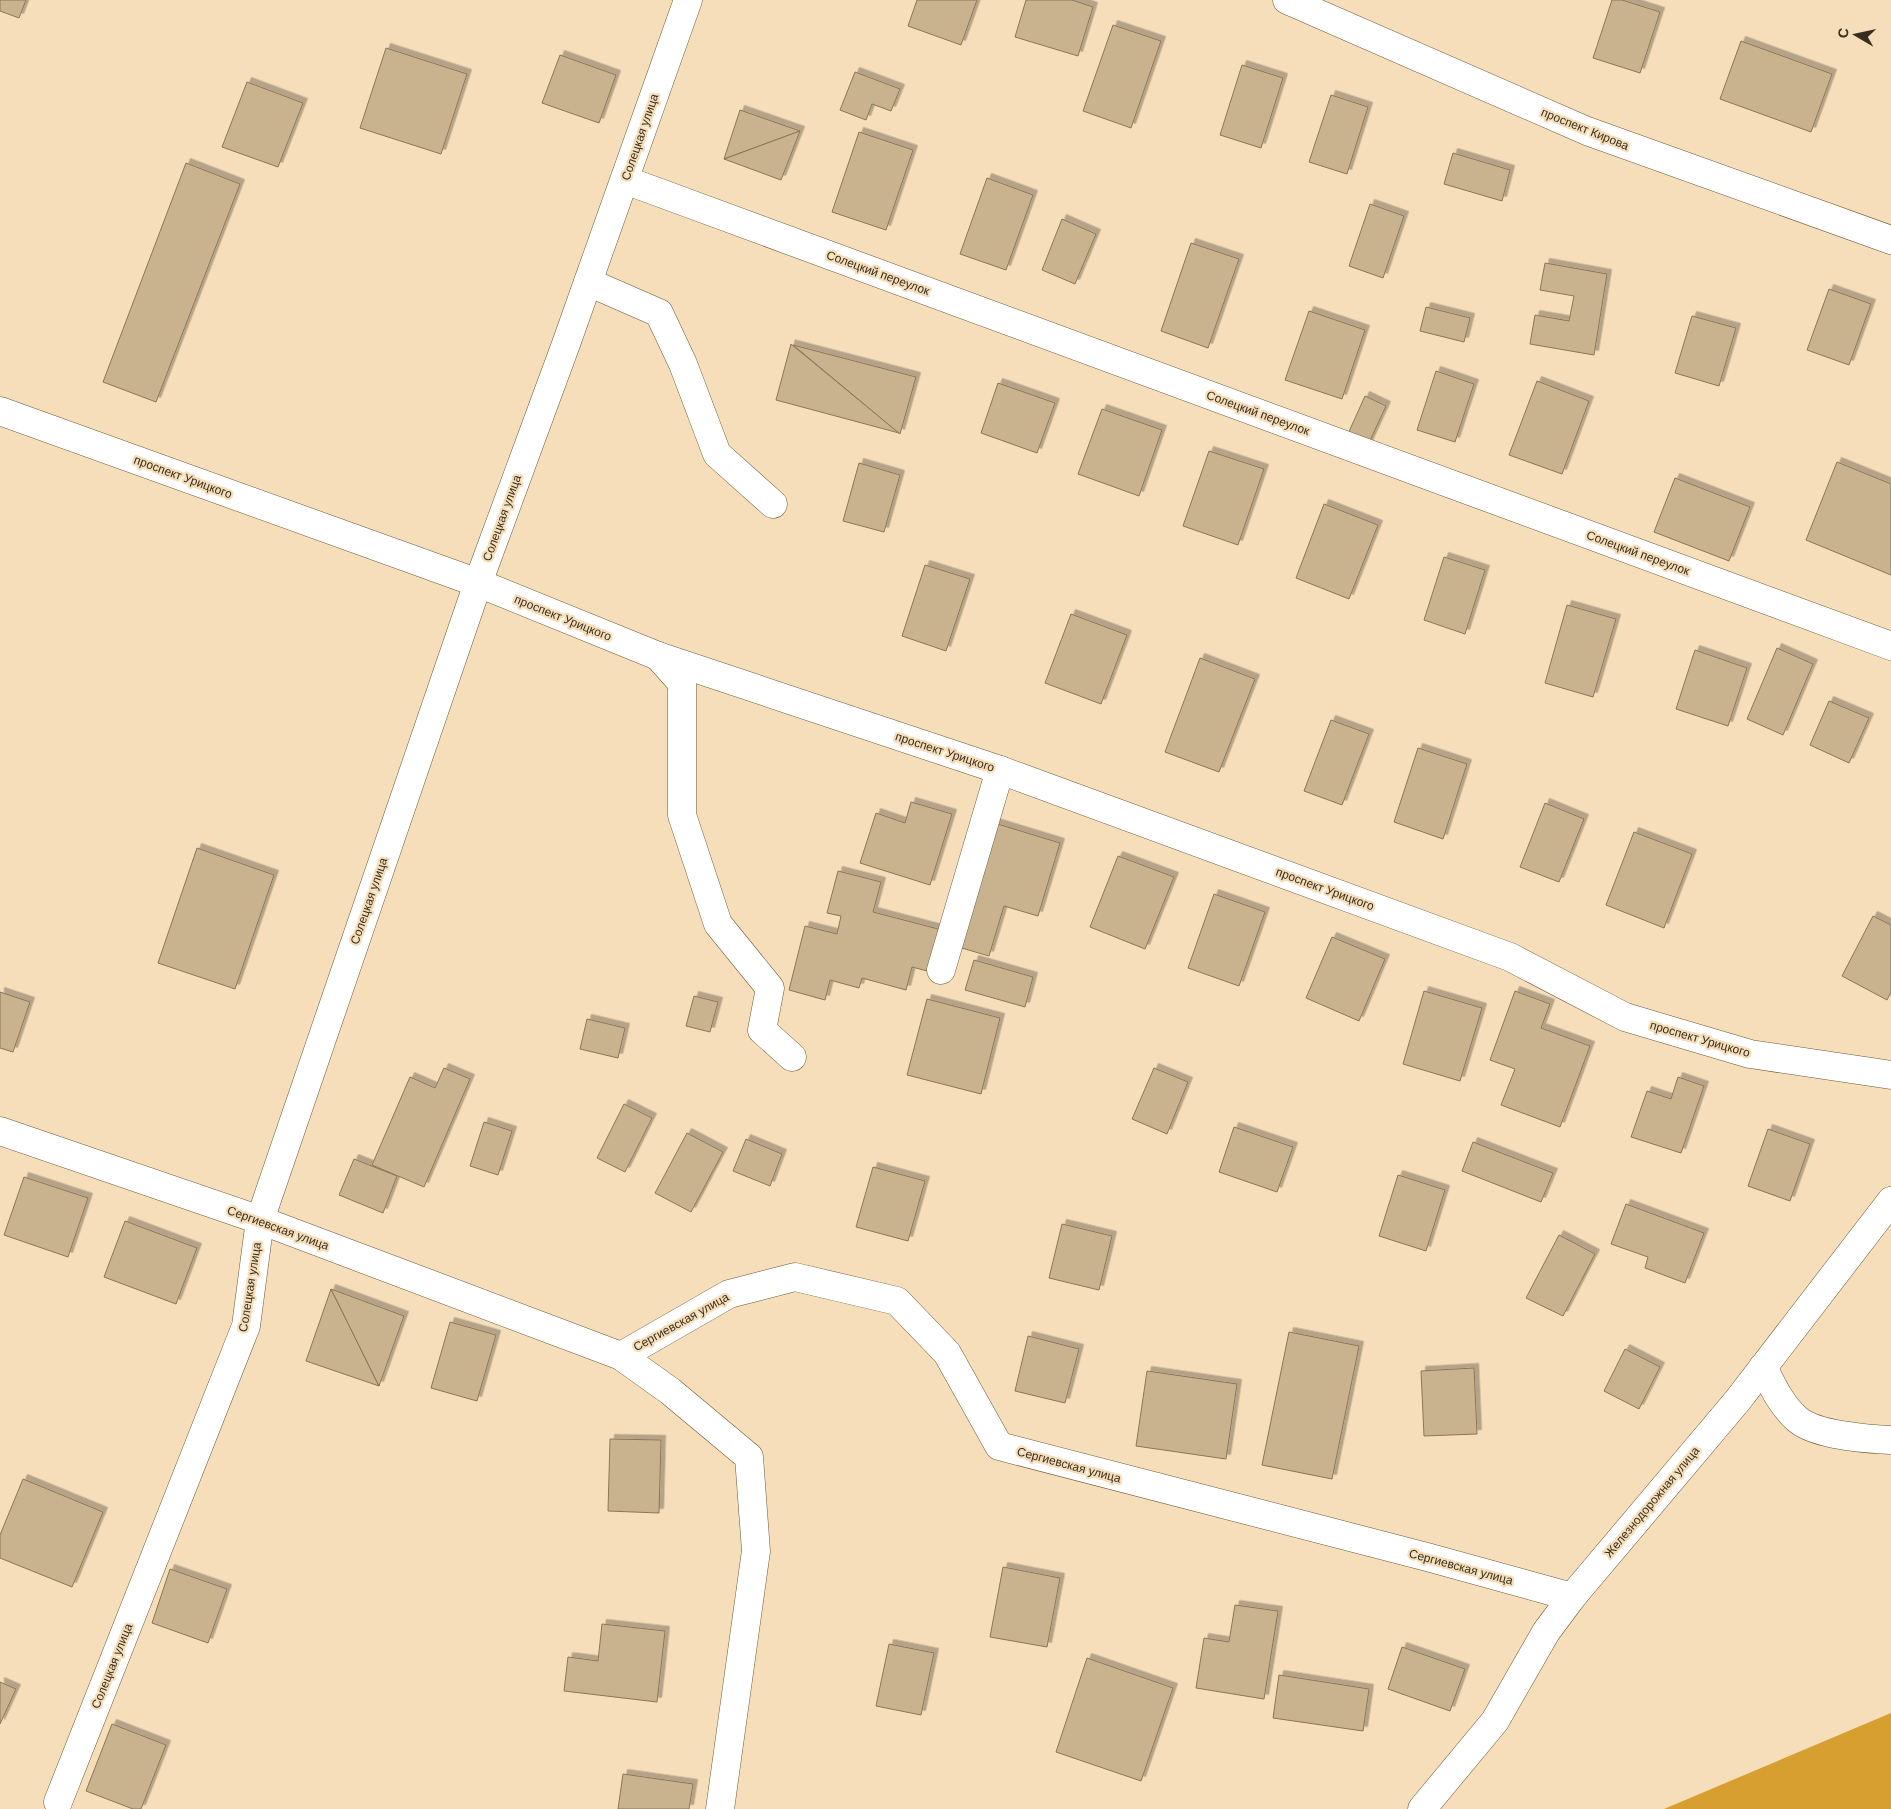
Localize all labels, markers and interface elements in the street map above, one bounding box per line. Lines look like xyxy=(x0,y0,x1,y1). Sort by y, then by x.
north arrow xyxy=(1831,10,1881,60)
text: С xyxy=(1834,27,1852,39)
street label: Солецкая улица xyxy=(619,92,661,182)
street label: проспект Кирова xyxy=(1539,105,1631,153)
street label: Солецкий переулок xyxy=(824,248,932,298)
street label: Солецкий переулок xyxy=(1204,388,1312,438)
street label: проспект Урицкого xyxy=(132,453,234,501)
street label: Солецкая улица xyxy=(480,473,524,563)
street label: Солецкий переулок xyxy=(1584,528,1692,578)
street label: проспект Урицкого xyxy=(512,592,614,644)
street label: проспект Урицкого xyxy=(894,729,997,775)
street label: Солецкая улица xyxy=(348,856,390,946)
street label: проспект Урицкого xyxy=(1274,865,1376,913)
street label: проспект Урицкого xyxy=(1648,1018,1752,1060)
street label: Сергиевская улица xyxy=(225,1203,331,1253)
street label: Солецкая улица xyxy=(236,1241,264,1333)
street label: Сергиевская улица xyxy=(631,1290,731,1354)
street label: Сергиевская улица xyxy=(1016,1444,1123,1486)
street label: Железнодорожная улица xyxy=(1602,1444,1703,1560)
street label: Сергиевская улица xyxy=(1408,1546,1515,1588)
street label: Солецкая улица xyxy=(89,1621,136,1711)

